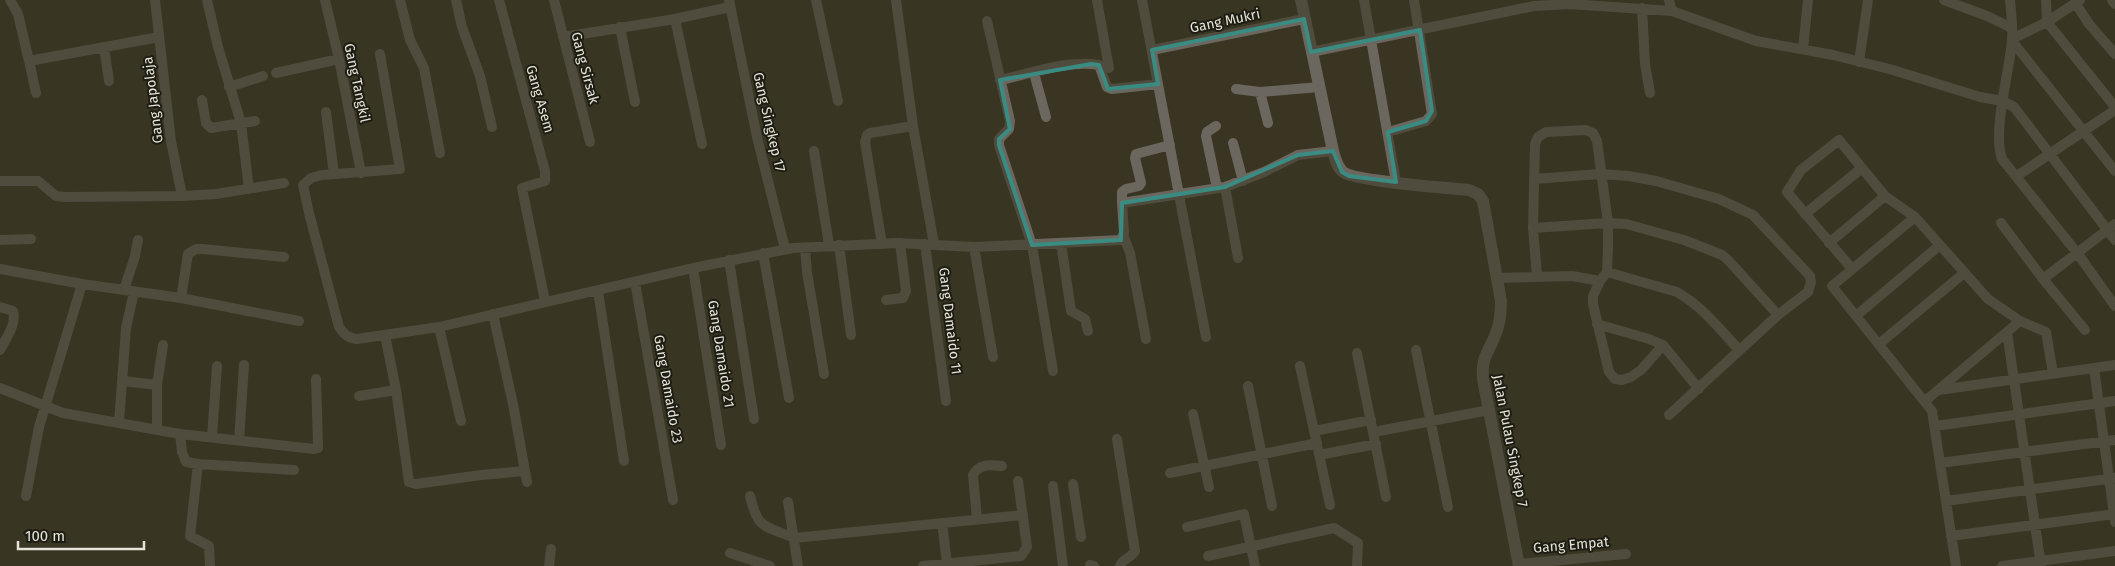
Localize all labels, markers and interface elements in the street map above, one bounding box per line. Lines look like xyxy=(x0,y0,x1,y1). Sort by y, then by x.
street label: Gang Mukri xyxy=(1188,5,1262,37)
street label: Gang Sirsak xyxy=(567,30,603,107)
street label: Gang Tangkil xyxy=(340,42,374,124)
street label: Gang Japolaja xyxy=(139,56,167,144)
street label: Gang Asem xyxy=(522,63,558,135)
street label: Gang Singkep 17 xyxy=(749,71,789,173)
street label: Gang Damaido 11 xyxy=(935,266,965,376)
street label: Gang Damaido 21 xyxy=(704,299,738,409)
street label: Gang Damaido 23 xyxy=(650,333,686,445)
street label: Jalan Pulau Singkep 7 xyxy=(1489,373,1531,509)
scale bar xyxy=(18,518,144,550)
text: 100 m xyxy=(25,527,65,545)
street label: Gang Empat xyxy=(1532,533,1610,557)

